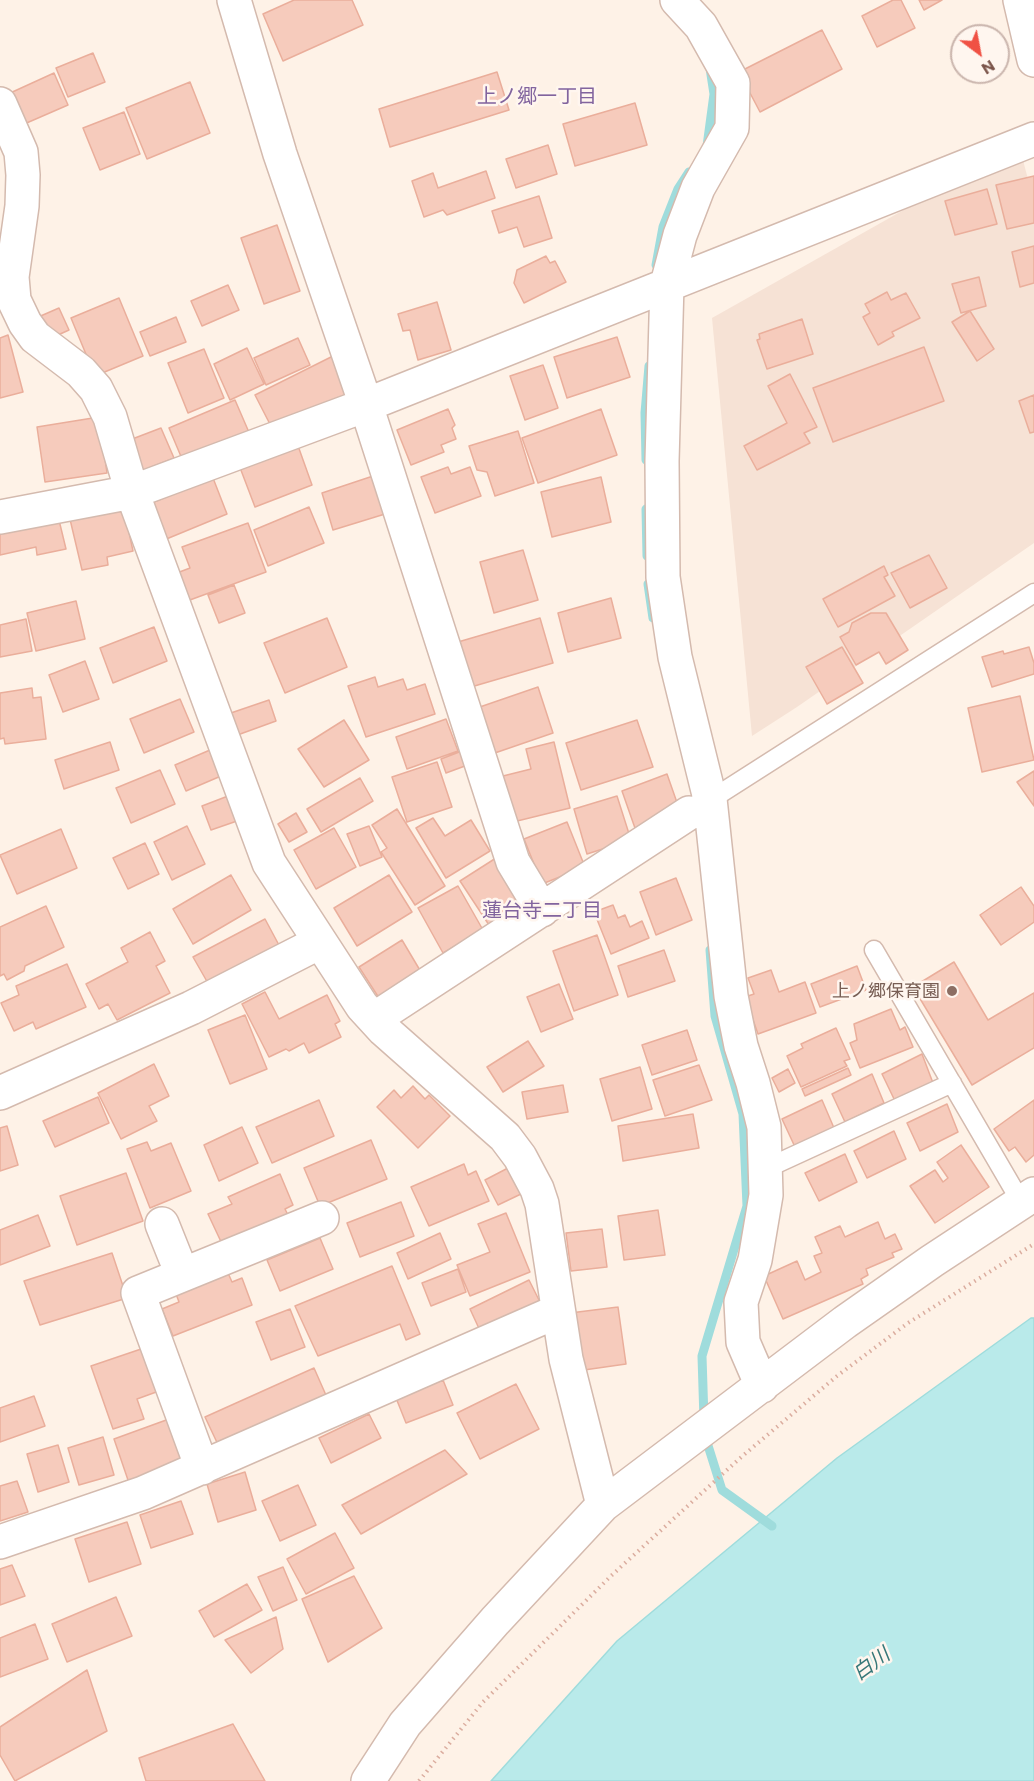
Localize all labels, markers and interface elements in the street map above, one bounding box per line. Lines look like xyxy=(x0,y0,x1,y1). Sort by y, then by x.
north arrow xyxy=(950,24,1010,84)
text: N xyxy=(979,57,999,79)
district label: 上ノ郷一丁目 xyxy=(477,84,597,108)
district label: 蓮台寺二丁目 xyxy=(482,898,602,922)
place label: 上ノ郷保育園 xyxy=(832,980,940,1002)
marker: 上ノ郷保育園 xyxy=(945,984,959,998)
water label: 白川 xyxy=(848,1643,894,1685)

